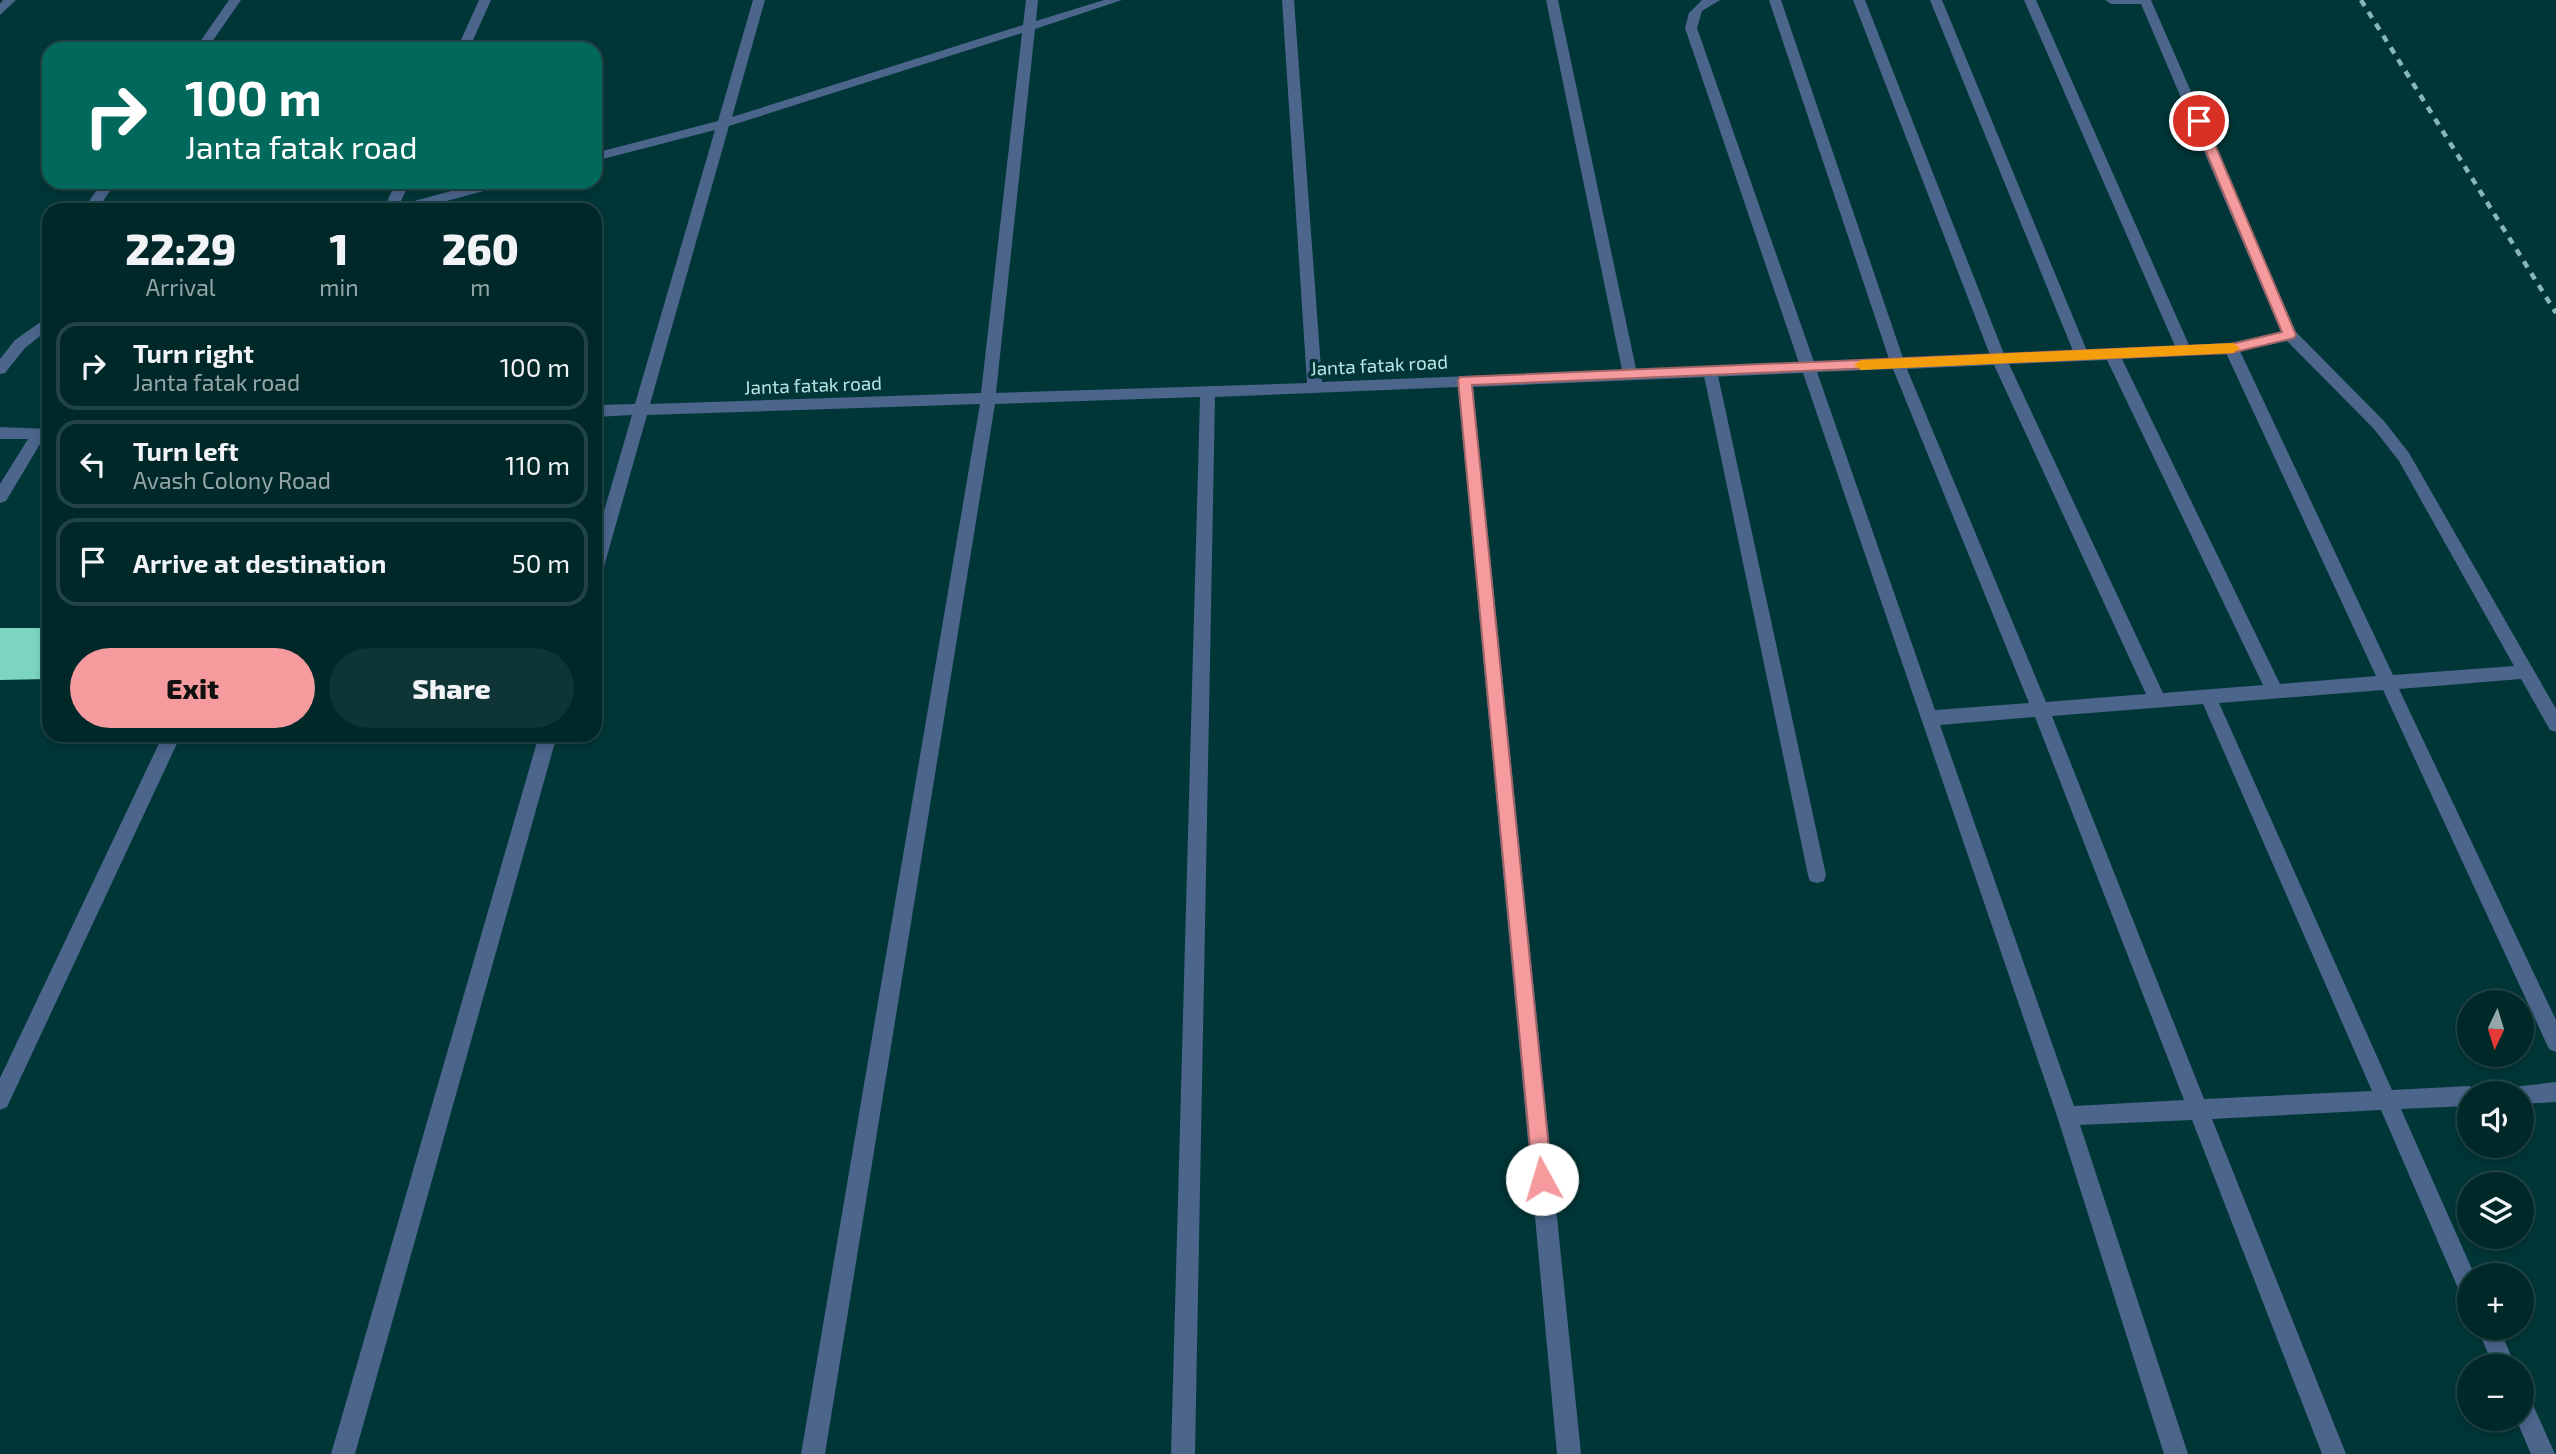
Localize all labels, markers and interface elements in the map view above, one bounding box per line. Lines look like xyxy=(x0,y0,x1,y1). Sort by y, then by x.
text: 100 m xyxy=(185,67,322,126)
icon: right xyxy=(70,70,161,161)
pin xyxy=(2169,91,2229,151)
icon: arrive xyxy=(2180,102,2218,140)
text: Janta fatak road xyxy=(185,127,418,165)
text: 22:29 xyxy=(125,223,236,273)
text: 1 xyxy=(329,223,348,273)
text: 260 xyxy=(442,223,519,273)
text: Arrival xyxy=(146,273,216,301)
text: min xyxy=(319,273,359,301)
text: m xyxy=(470,273,490,301)
text: Turn right xyxy=(133,337,254,368)
icon: right xyxy=(74,347,112,385)
street label: Janta fatak road xyxy=(1309,349,1449,380)
text: 100 m xyxy=(500,351,570,382)
text: Janta fatak road xyxy=(133,368,300,396)
street label: Janta fatak road xyxy=(744,371,882,398)
text: Turn left xyxy=(133,435,239,466)
icon: left xyxy=(74,445,112,483)
text: 110 m xyxy=(505,449,570,480)
text: Avash Colony Road xyxy=(133,466,331,494)
icon: arrive xyxy=(74,543,112,581)
text: Arrive at destination xyxy=(133,547,386,578)
text: 50 m xyxy=(512,547,570,578)
button: Exit xyxy=(70,648,315,728)
button: Share xyxy=(329,648,574,728)
north arrow xyxy=(2457,990,2534,1068)
map controls xyxy=(2457,990,2534,1431)
button: sound xyxy=(2457,1081,2534,1158)
position arrow xyxy=(1505,1142,1579,1216)
button: layers xyxy=(2457,1172,2534,1249)
button: + xyxy=(2457,1263,2534,1340)
button: − xyxy=(2457,1354,2534,1431)

